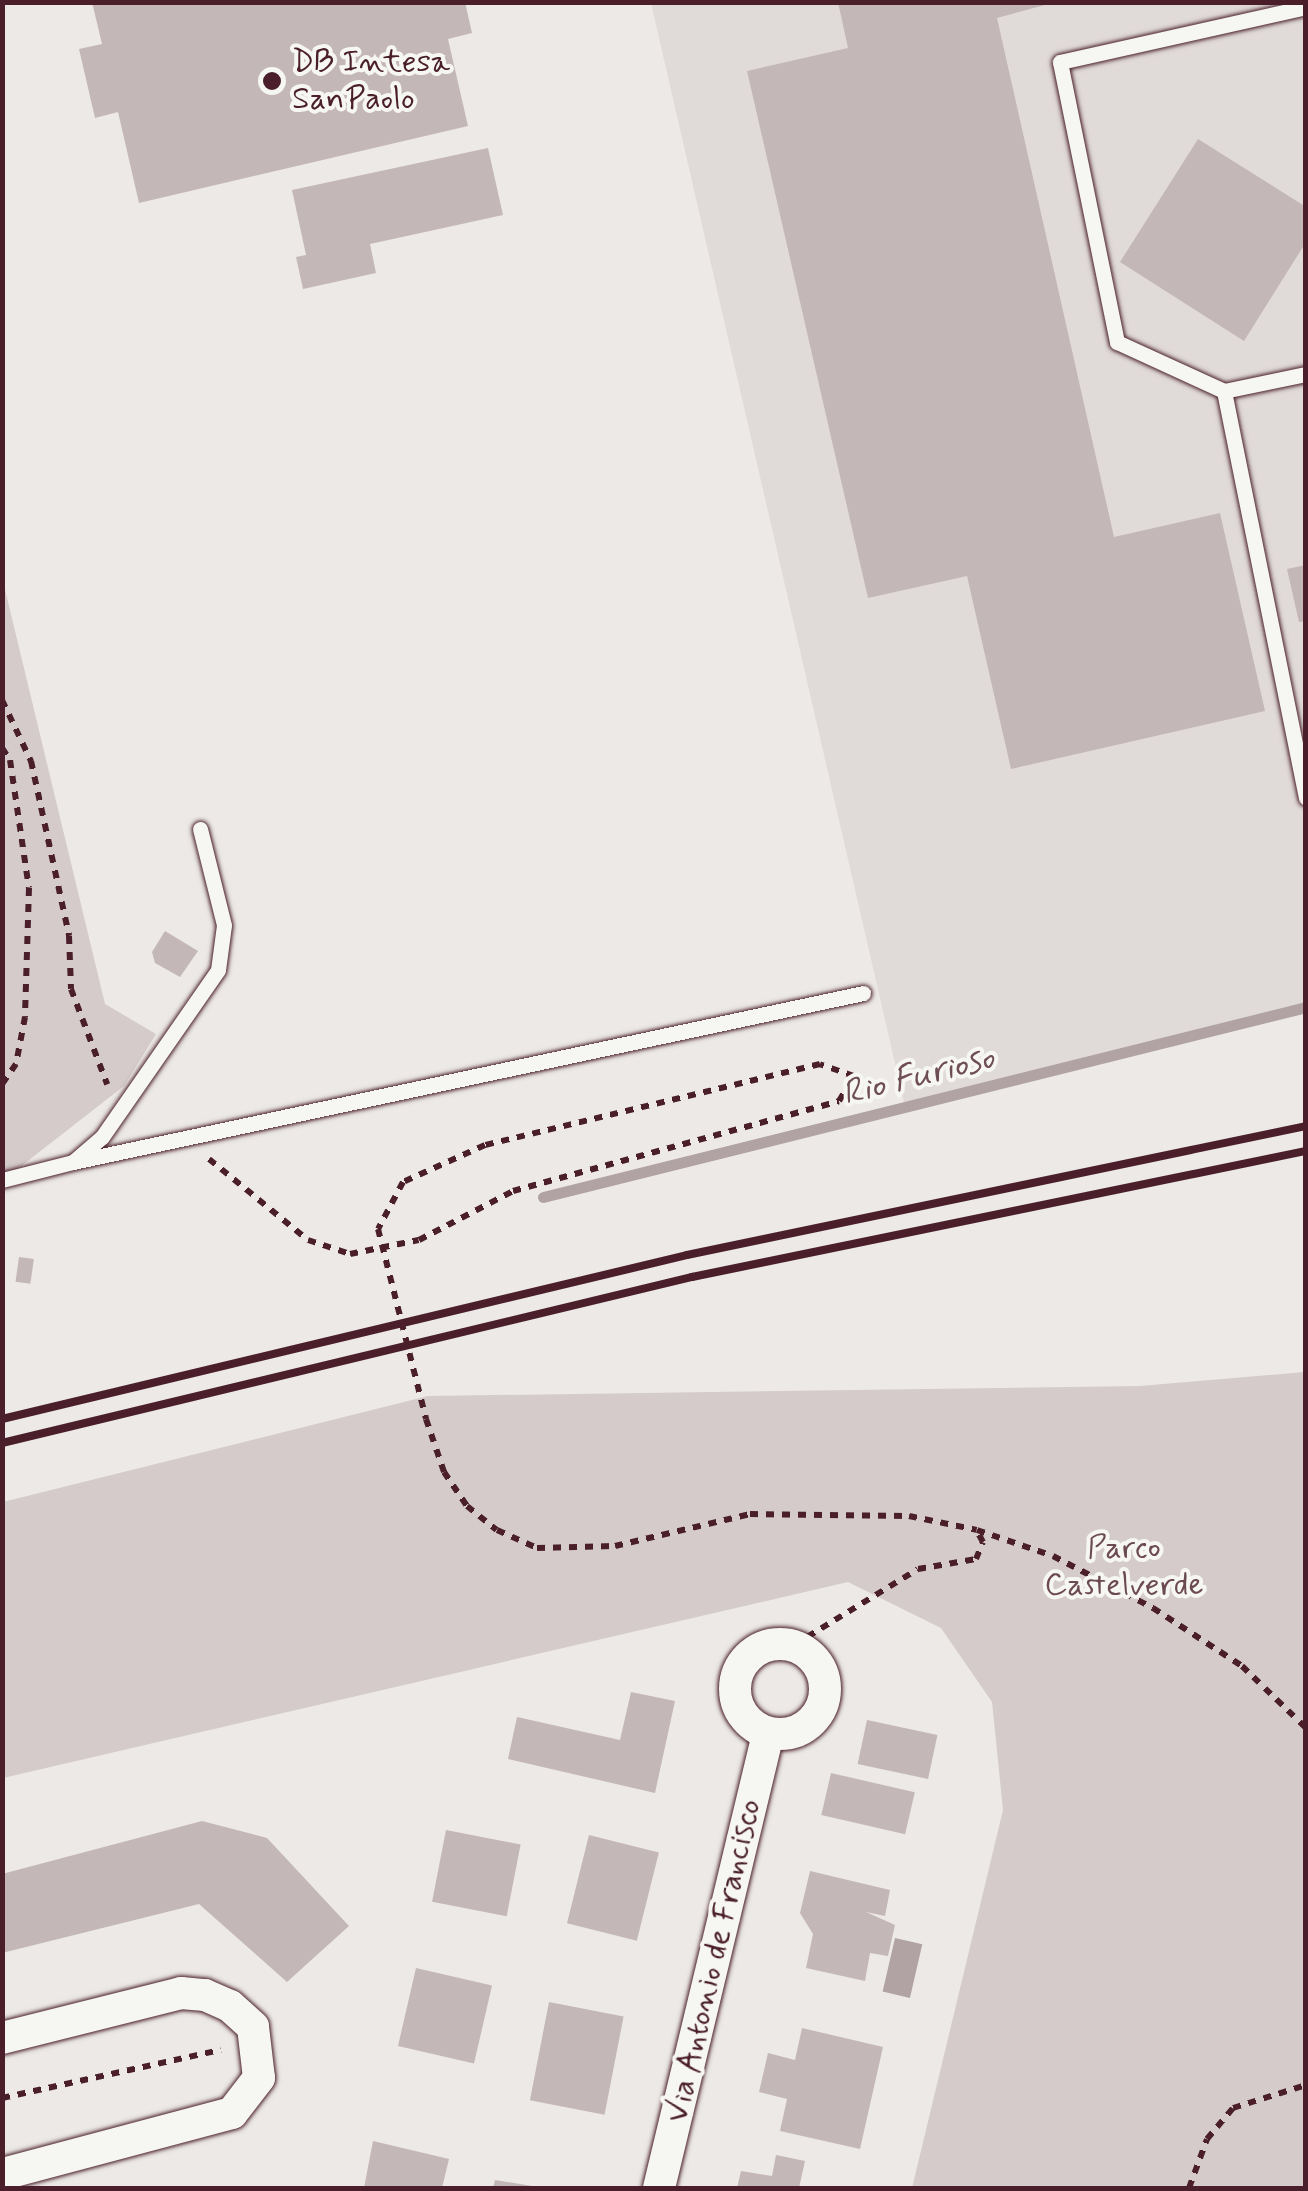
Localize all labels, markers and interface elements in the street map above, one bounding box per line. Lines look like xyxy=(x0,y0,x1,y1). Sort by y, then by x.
place label: DB Intesa SanPaolo xyxy=(292,44,433,119)
marker: DB Intesa SanPaolo xyxy=(261,70,283,92)
water label: Rio Furioso xyxy=(839,1037,997,1115)
park label: Parco Castelverde xyxy=(1044,1530,1204,1605)
street label: Via Antonio de Francisco xyxy=(657,1792,771,2130)

